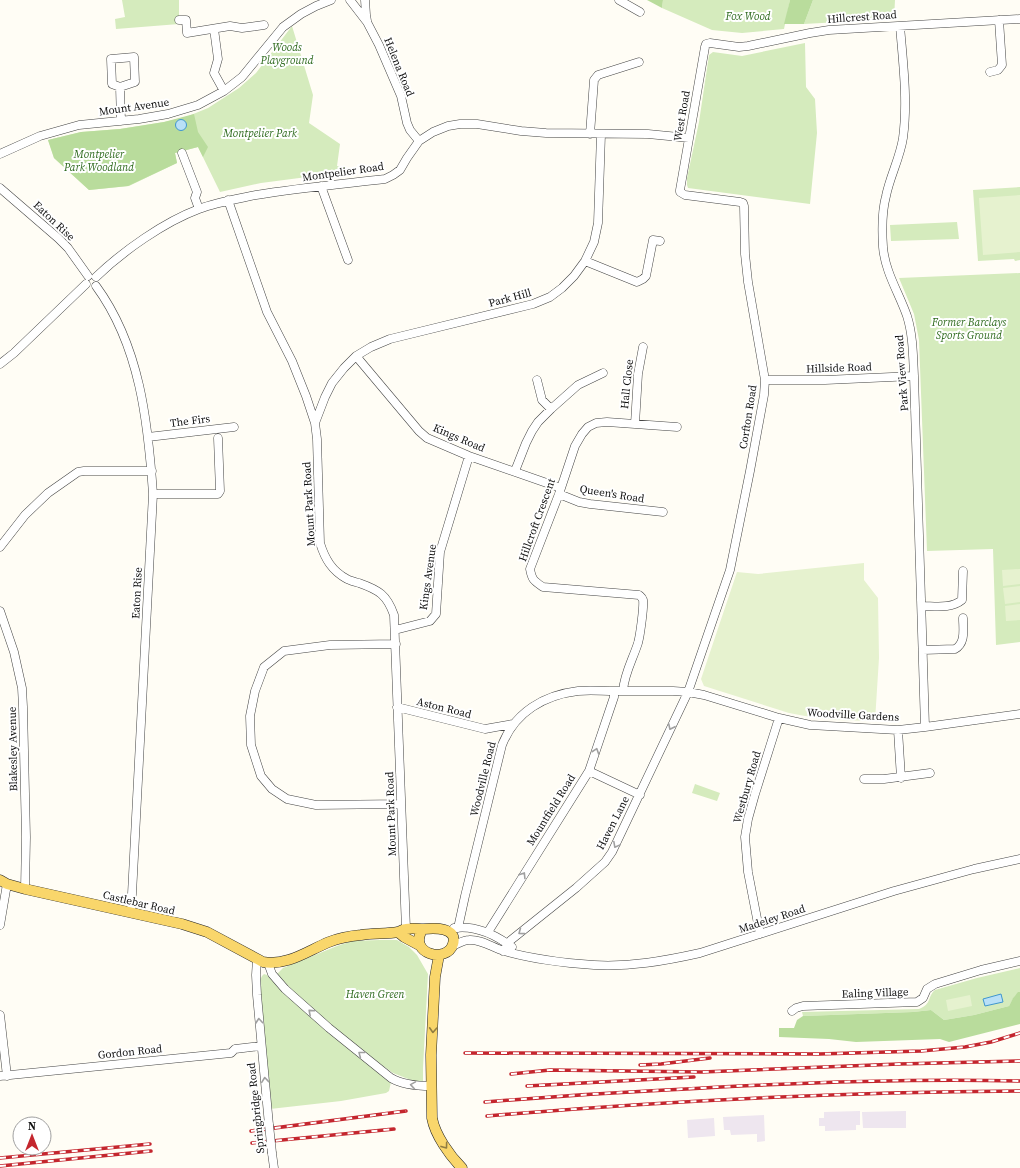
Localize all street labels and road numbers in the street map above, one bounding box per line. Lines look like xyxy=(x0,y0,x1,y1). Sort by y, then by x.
street label: Hillcrest Road xyxy=(827,7,898,27)
street label: Helena Road xyxy=(380,35,418,100)
street label: West Road xyxy=(670,89,694,143)
street label: Mount Avenue xyxy=(98,95,171,119)
street label: Montpelier Road xyxy=(301,159,385,185)
street label: Eaton Rise xyxy=(30,198,78,244)
street label: Park Hill xyxy=(487,285,533,311)
street label: Park View Road xyxy=(892,334,912,412)
street label: Hall Close xyxy=(617,358,637,410)
street label: Hillside Road xyxy=(806,359,873,377)
street label: Corfton Road xyxy=(736,383,761,450)
street label: The Firs xyxy=(169,411,211,431)
street label: Kings Road xyxy=(431,420,488,456)
street label: Mount Park Road xyxy=(299,460,319,547)
street label: Hillcroft Crescent xyxy=(515,476,559,564)
street label: Queen's Road xyxy=(579,481,646,507)
street label: Kings Avenue xyxy=(416,543,440,611)
street label: Eaton Rise xyxy=(128,566,146,619)
street label: Aston Road xyxy=(415,694,474,722)
street label: Woodville Gardens xyxy=(806,705,900,725)
street label: Blakesley Avenue xyxy=(5,706,21,791)
street label: Woodville Road xyxy=(466,739,500,818)
street label: Westbury Road xyxy=(730,748,765,825)
street label: Mount Park Road xyxy=(382,771,400,857)
street label: Mountfield Road xyxy=(523,771,579,848)
street label: Haven Lane xyxy=(593,793,633,852)
street label: Castlebar Road xyxy=(101,887,177,919)
street label: Madeley Road xyxy=(737,901,808,937)
street label: Ealing Village xyxy=(841,984,909,1002)
street label: Gordon Road xyxy=(97,1041,164,1063)
street label: Springbridge Road xyxy=(244,1061,268,1154)

